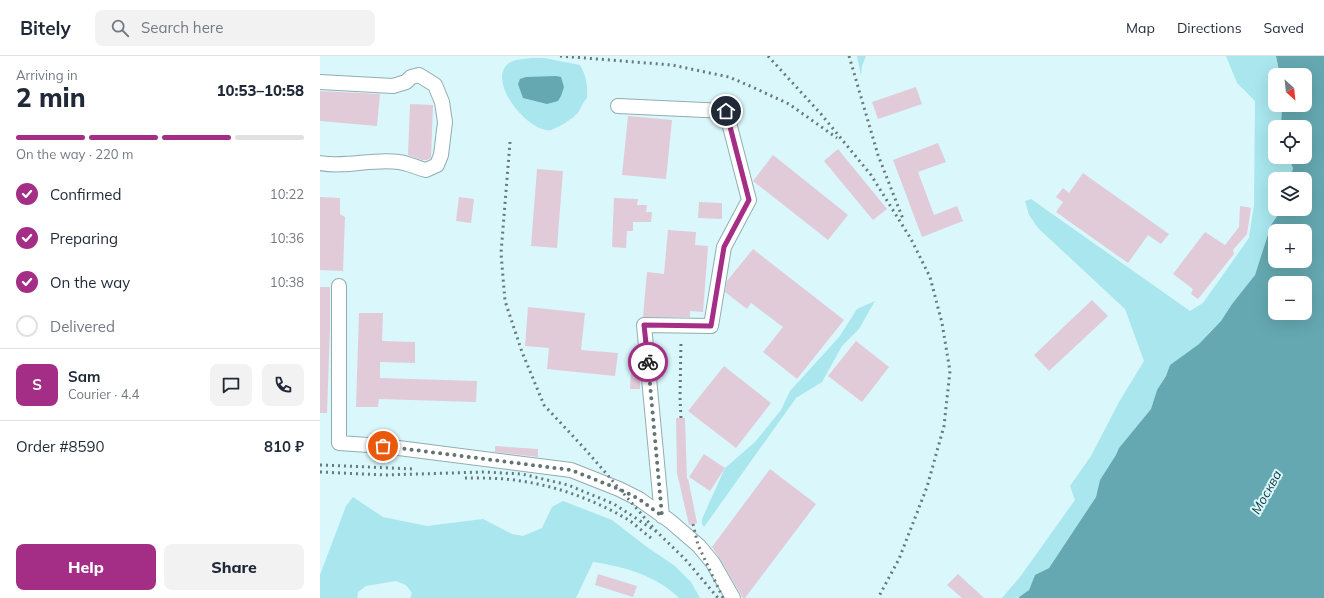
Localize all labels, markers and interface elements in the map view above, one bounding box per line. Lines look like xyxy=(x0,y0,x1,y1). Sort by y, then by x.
search box xyxy=(95,10,375,46)
text: Bitely xyxy=(20,16,71,40)
icon: search xyxy=(109,17,131,39)
text: Search here xyxy=(141,18,223,37)
text: Map xyxy=(1126,19,1155,37)
text: Directions xyxy=(1177,19,1242,37)
text: Saved xyxy=(1264,19,1304,37)
text: Arriving in xyxy=(16,67,78,83)
north arrow xyxy=(1268,68,1312,112)
map controls xyxy=(1268,68,1312,320)
text: 2 min xyxy=(16,81,86,114)
text: 10:53–10:58 xyxy=(217,81,304,100)
pin xyxy=(709,94,743,128)
icon: home xyxy=(715,100,737,122)
button: locate xyxy=(1268,120,1312,164)
text: On the way · 220 m xyxy=(16,146,133,162)
button: layers xyxy=(1268,172,1312,216)
icon: check xyxy=(16,183,38,205)
text: Confirmed xyxy=(50,185,121,204)
text: 10:22 xyxy=(270,186,304,202)
button: + xyxy=(1268,224,1312,268)
icon: check xyxy=(16,227,38,249)
text: Preparing xyxy=(50,229,118,248)
text: 10:36 xyxy=(270,230,304,246)
icon: check xyxy=(16,271,38,293)
text: On the way xyxy=(50,273,130,292)
text: 10:38 xyxy=(270,274,304,290)
button: − xyxy=(1268,276,1312,320)
text: Delivered xyxy=(50,317,115,336)
courier xyxy=(628,342,668,382)
icon: bike xyxy=(637,351,659,373)
button: chat xyxy=(210,364,252,406)
button: phone xyxy=(262,364,304,406)
text: Sam xyxy=(68,367,100,386)
text: S xyxy=(32,375,42,394)
text: Courier · 4.4 xyxy=(68,386,139,402)
pin xyxy=(366,429,400,463)
icon: bag xyxy=(372,435,394,457)
text: Order #8590 xyxy=(16,437,104,456)
text: 810 ₽ xyxy=(264,437,304,456)
water label: Москва xyxy=(1248,467,1285,517)
button: Help xyxy=(16,544,156,590)
button: Share xyxy=(164,544,304,590)

